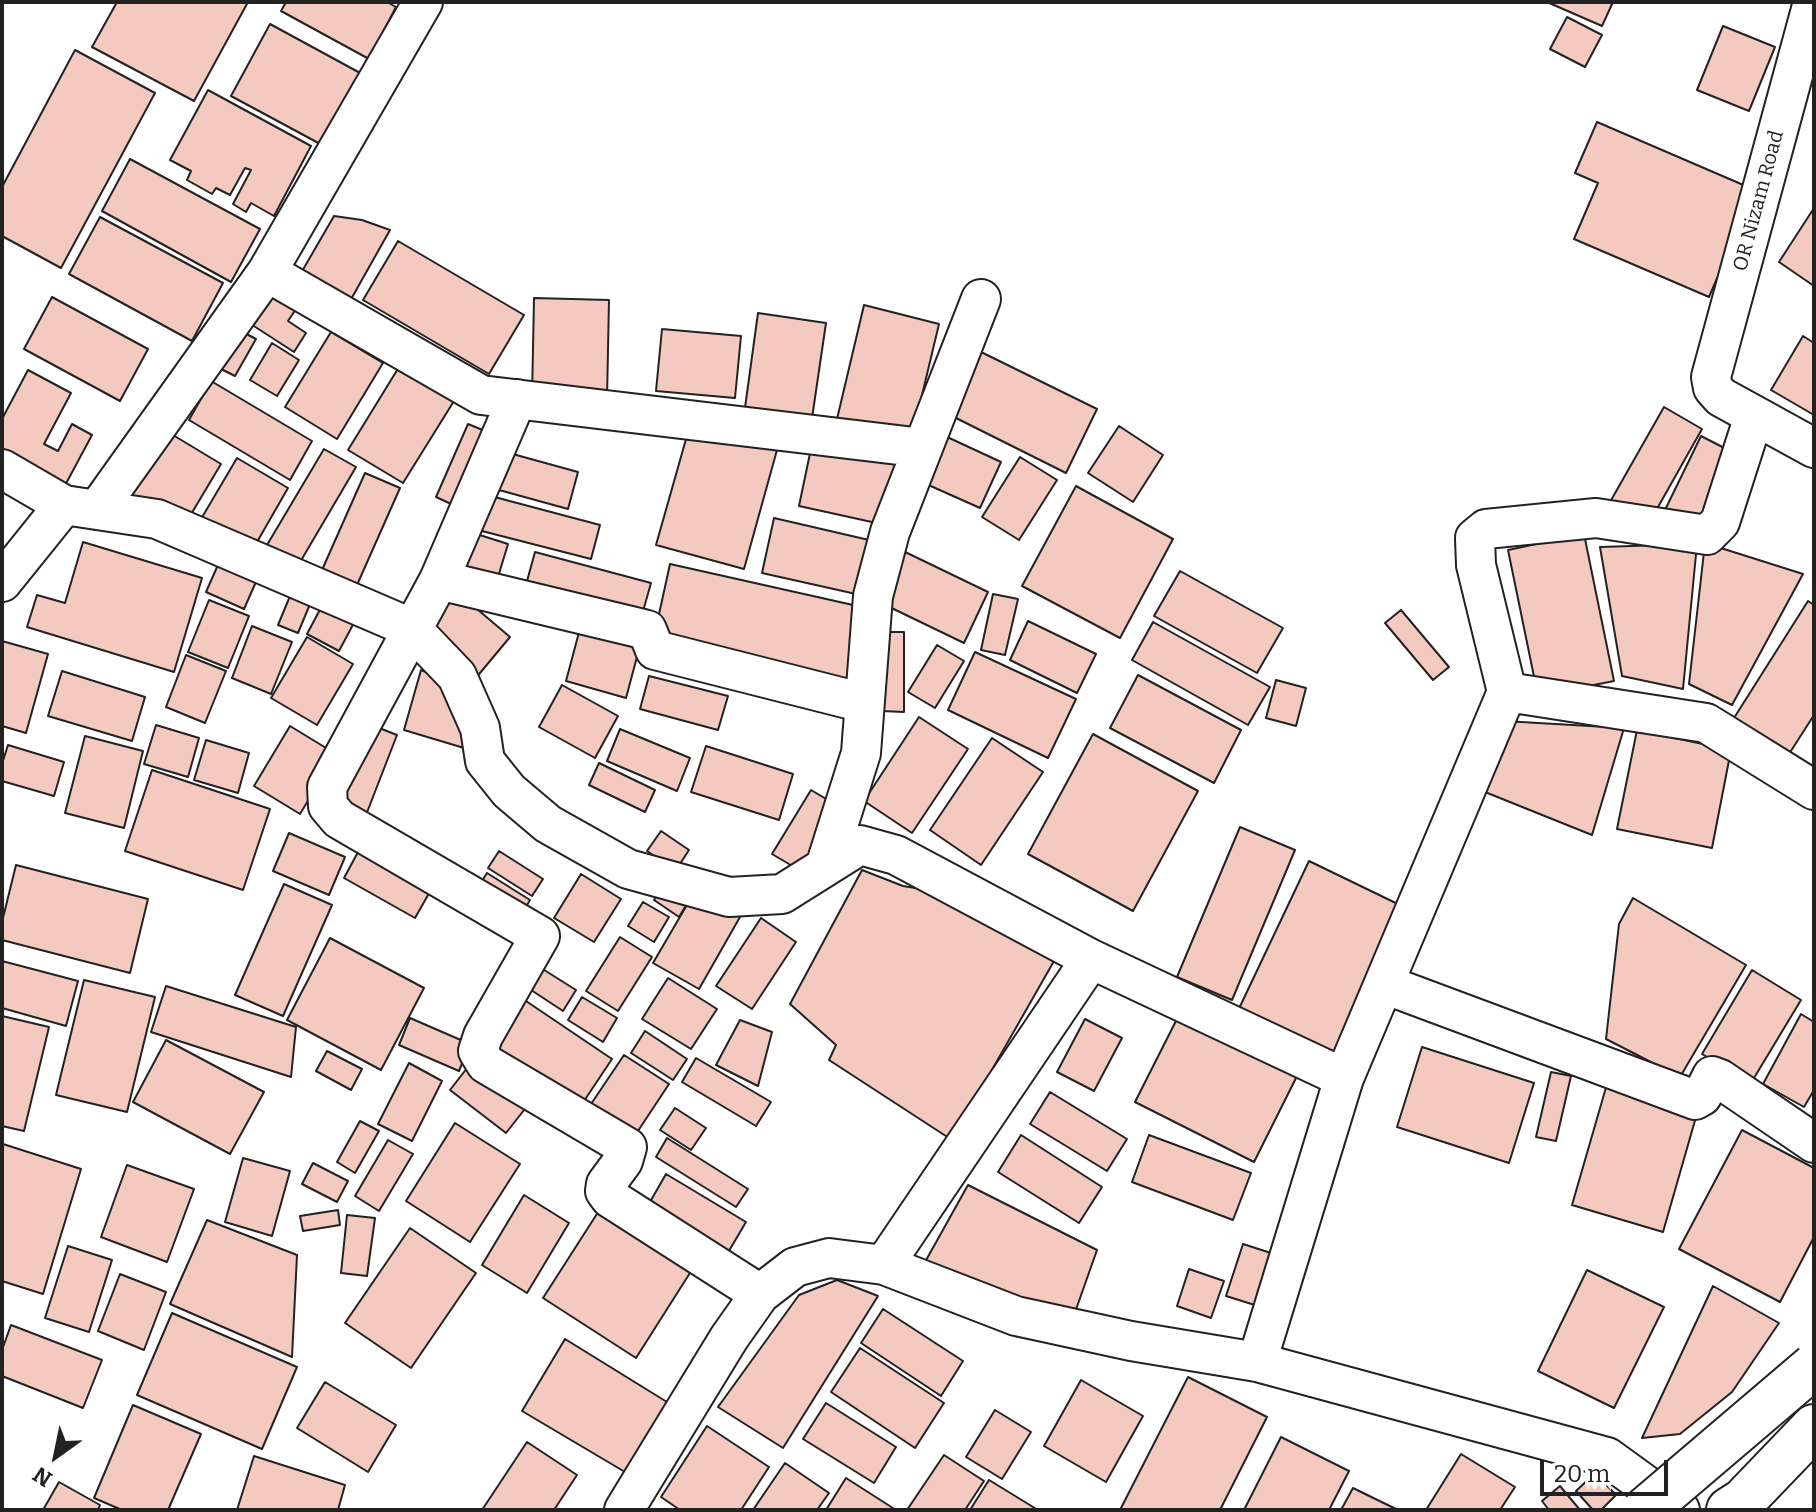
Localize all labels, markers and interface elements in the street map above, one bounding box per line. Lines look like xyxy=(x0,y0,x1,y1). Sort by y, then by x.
street label: OR Nizam Road xyxy=(1729,128,1789,274)
north arrow xyxy=(16,1416,96,1496)
scale bar xyxy=(1544,1444,1672,1494)
text: 20 m xyxy=(1554,1460,1610,1488)
text: N xyxy=(28,1461,57,1492)

